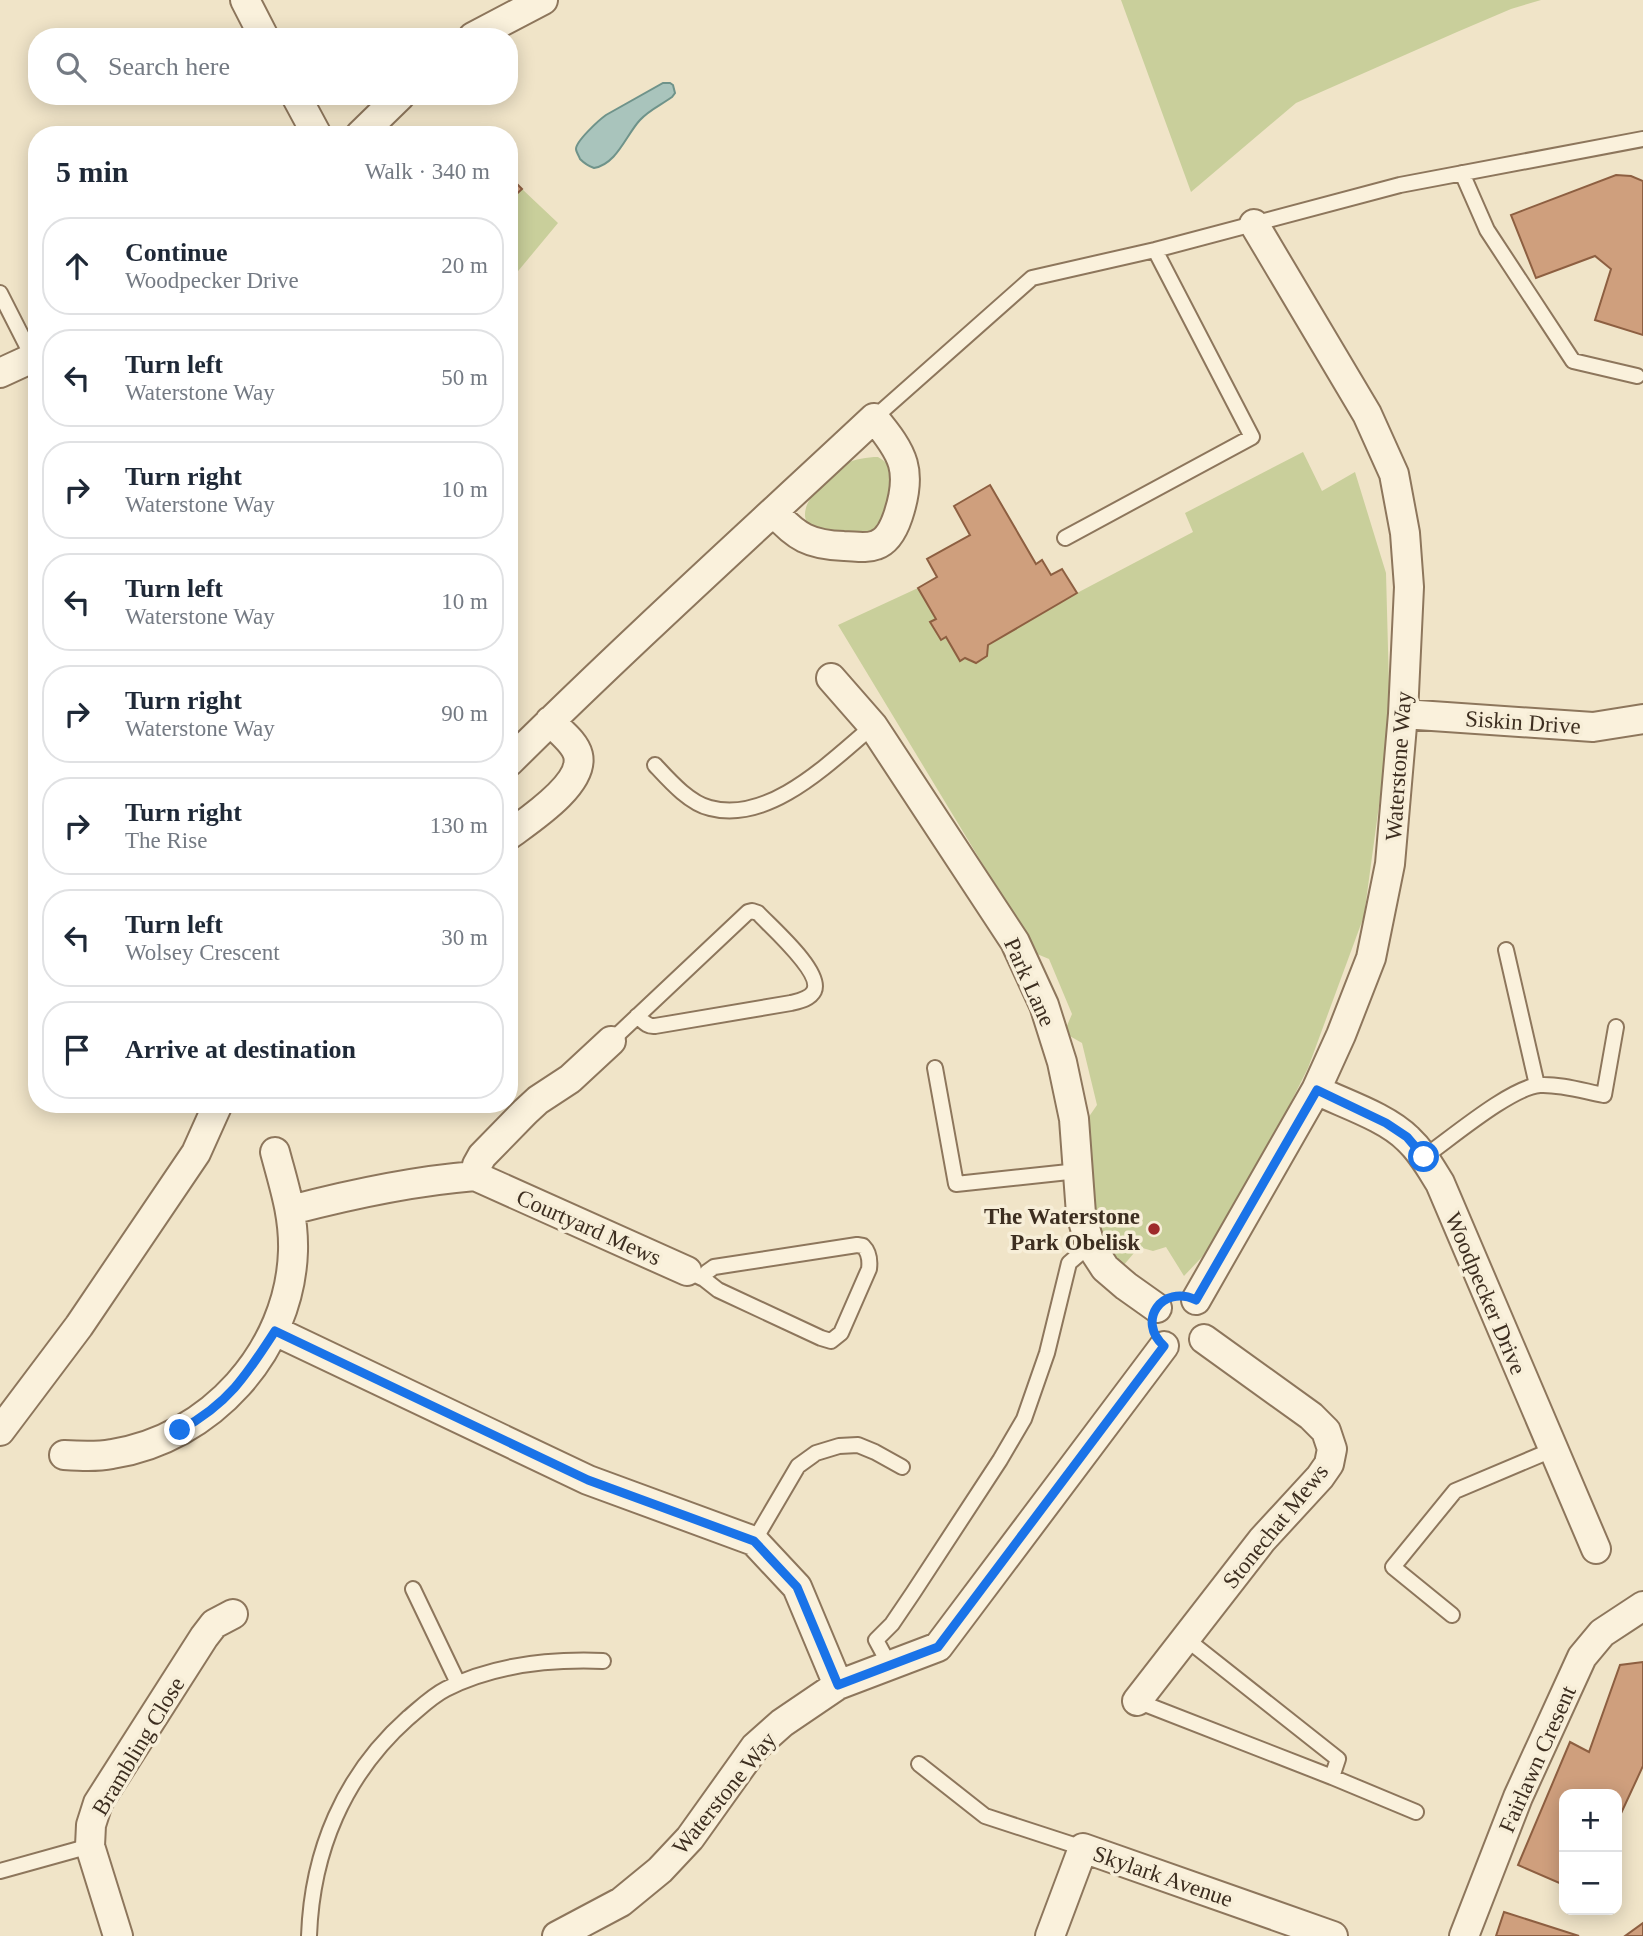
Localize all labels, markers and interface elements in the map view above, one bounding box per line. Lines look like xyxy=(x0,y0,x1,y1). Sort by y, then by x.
search box xyxy=(28,28,518,105)
icon: search xyxy=(52,48,90,86)
text: Search here xyxy=(108,52,230,81)
text: 5 min xyxy=(56,155,129,188)
text: Walk · 340 m xyxy=(365,159,490,184)
text: Continue xyxy=(125,238,228,267)
icon: ahead xyxy=(58,247,96,285)
text: 20 m xyxy=(441,253,488,278)
text: Woodpecker Drive xyxy=(125,268,299,293)
text: Turn left xyxy=(125,350,223,379)
icon: left xyxy=(58,359,96,397)
text: 50 m xyxy=(441,365,488,390)
text: Waterstone Way xyxy=(125,380,275,405)
text: Turn right xyxy=(125,462,242,491)
icon: right xyxy=(58,471,96,509)
text: 10 m xyxy=(441,477,488,502)
text: Waterstone Way xyxy=(125,492,275,517)
text: Turn left xyxy=(125,574,223,603)
icon: left xyxy=(58,583,96,621)
text: 10 m xyxy=(441,589,488,614)
text: Waterstone Way xyxy=(125,604,275,629)
text: Turn right xyxy=(125,686,242,715)
street label: Waterstone Way xyxy=(1381,690,1416,842)
icon: right xyxy=(58,695,96,733)
text: 90 m xyxy=(441,701,488,726)
street label: Siskin Drive xyxy=(1464,706,1582,739)
text: Waterstone Way xyxy=(125,716,275,741)
text: Turn right xyxy=(125,798,242,827)
icon: right xyxy=(58,807,96,845)
text: 130 m xyxy=(430,813,488,838)
text: The Rise xyxy=(125,828,207,853)
text: Turn left xyxy=(125,910,223,939)
icon: left xyxy=(58,919,96,957)
text: 30 m xyxy=(441,925,488,950)
street label: Park Lane xyxy=(999,934,1060,1030)
text: Wolsey Crescent xyxy=(125,940,280,965)
icon: arrive xyxy=(58,1031,96,1069)
text: Arrive at destination xyxy=(125,1035,356,1064)
route start xyxy=(1408,1141,1439,1172)
street label: Courtyard Mews xyxy=(513,1184,665,1270)
place label: The Waterstone Park Obelisk xyxy=(984,1204,1140,1255)
street label: Woodpecker Drive xyxy=(1440,1208,1531,1378)
marker: The Waterstone Park Obelisk xyxy=(1146,1221,1162,1237)
route end xyxy=(164,1414,195,1445)
street label: Stonechat Mews xyxy=(1218,1459,1333,1594)
street label: Brambling Close xyxy=(87,1673,189,1820)
street label: Fairlawn Cresent xyxy=(1494,1681,1581,1836)
street label: Waterstone Way xyxy=(668,1727,782,1859)
map controls xyxy=(1559,1789,1622,1915)
button: + xyxy=(1559,1789,1622,1852)
street label: Skylark Avenue xyxy=(1090,1841,1236,1912)
button: − xyxy=(1559,1852,1622,1915)

